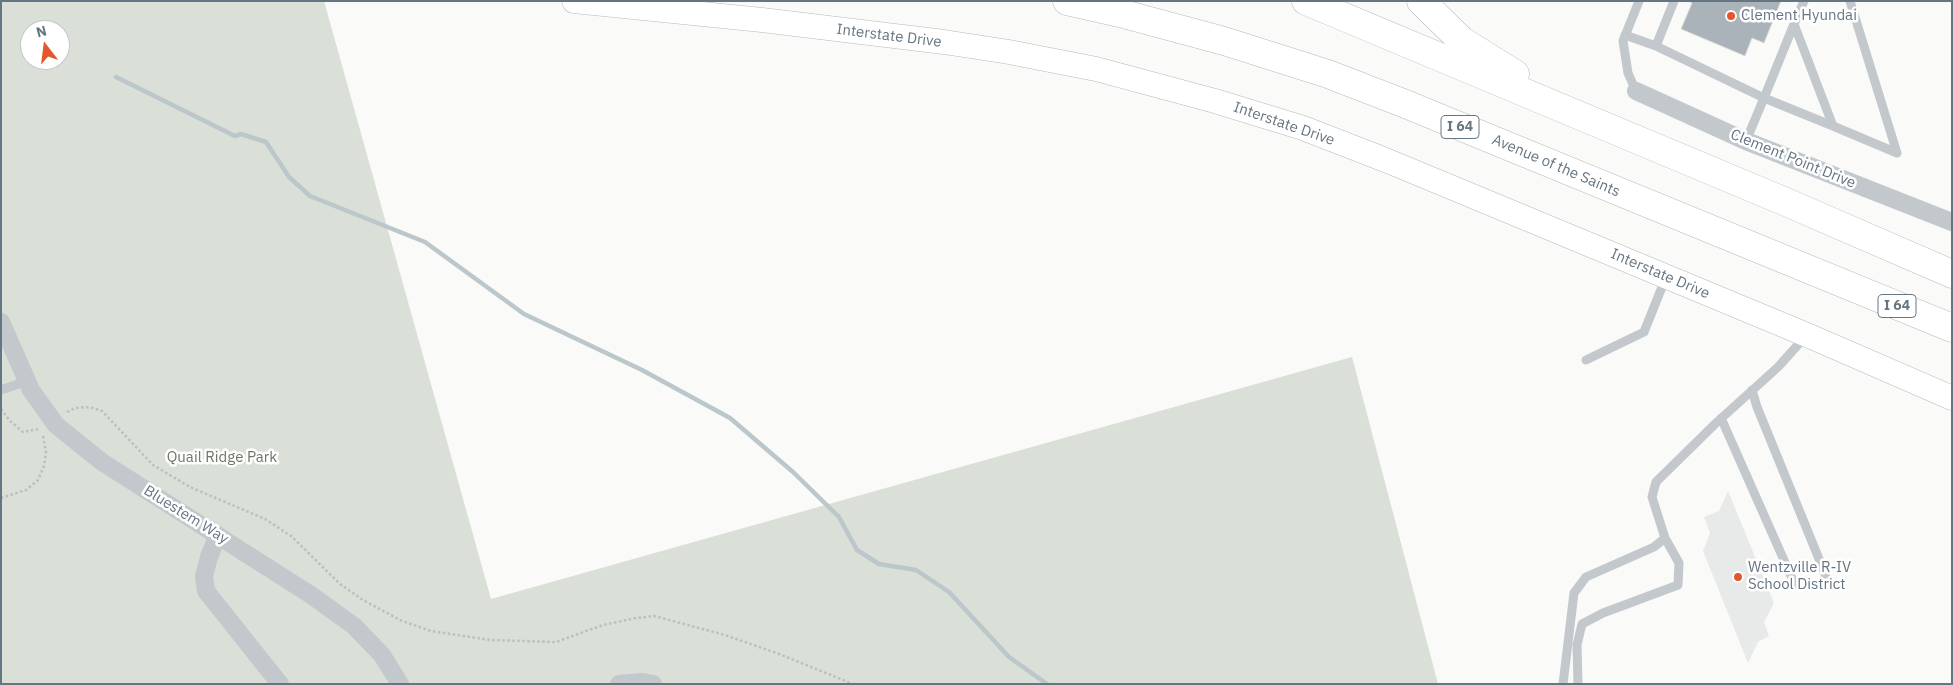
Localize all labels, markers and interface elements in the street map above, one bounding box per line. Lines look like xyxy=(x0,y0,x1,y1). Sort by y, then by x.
place label: Clement Hyundai xyxy=(1741,7,1857,25)
marker: Clement Hyundai xyxy=(1725,10,1737,22)
north arrow xyxy=(20,20,70,70)
text: N xyxy=(34,21,49,41)
street label: Interstate Drive xyxy=(835,21,943,51)
street label: Interstate Drive xyxy=(1231,98,1337,150)
road number: I 64 xyxy=(1441,115,1479,138)
street label: Clement Point Drive xyxy=(1728,126,1858,192)
street label: Avenue of the Saints xyxy=(1489,131,1623,201)
street label: Interstate Drive xyxy=(1608,245,1712,303)
road number: I 64 xyxy=(1878,294,1916,318)
park label: Quail Ridge Park xyxy=(167,449,277,467)
street label: Bluestem Way xyxy=(140,482,232,548)
place label: Wentzville R-IV School District xyxy=(1748,559,1851,594)
marker: Wentzville R-IV School District xyxy=(1732,571,1744,583)

